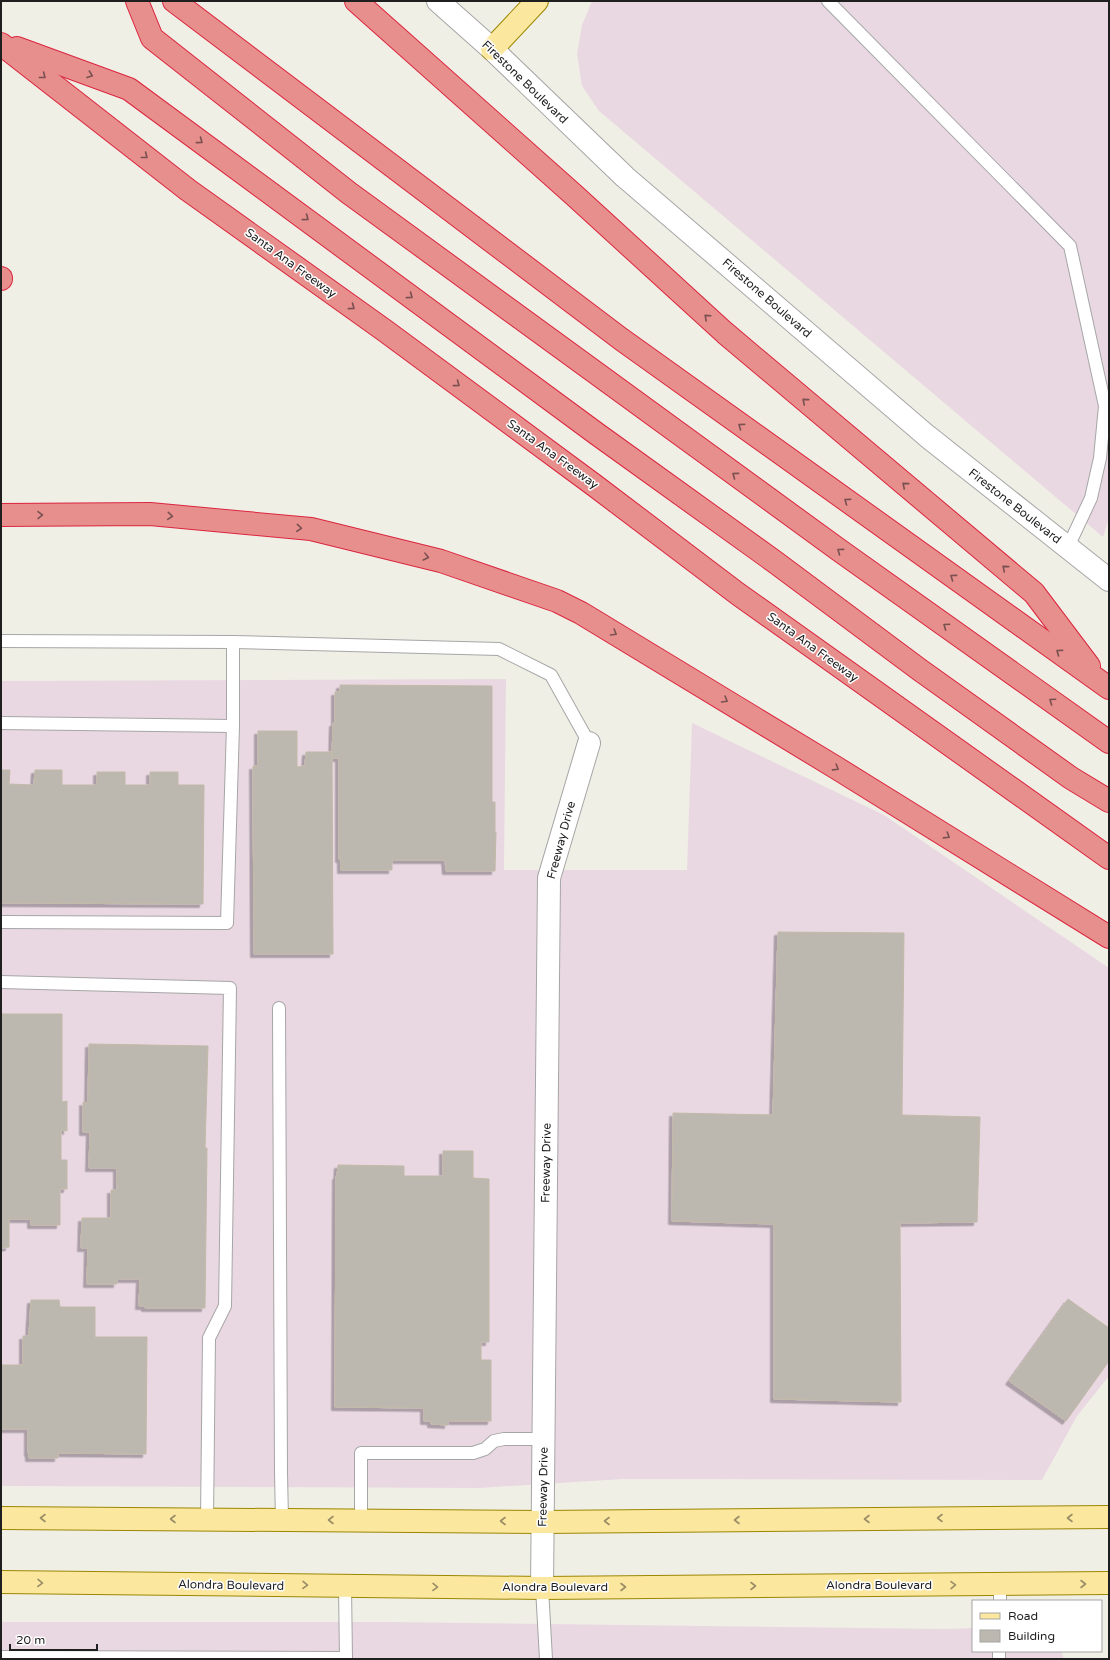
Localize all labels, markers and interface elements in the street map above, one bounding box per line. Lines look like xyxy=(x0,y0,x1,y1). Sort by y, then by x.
street label: Firestone Boulevard xyxy=(479,37,571,127)
one-way arrow xyxy=(87,70,94,78)
one-way arrow xyxy=(38,71,45,78)
one-way arrow xyxy=(196,136,203,143)
one-way arrow xyxy=(141,151,148,158)
one-way arrow xyxy=(301,213,308,220)
street label: Santa Ana Freeway xyxy=(243,225,340,301)
street label: Firestone Boulevard xyxy=(720,255,814,341)
one-way arrow xyxy=(405,291,412,298)
one-way arrow xyxy=(348,302,355,310)
one-way arrow xyxy=(704,314,711,321)
one-way arrow xyxy=(453,379,460,387)
one-way arrow xyxy=(803,398,810,405)
street label: Santa Ana Freeway xyxy=(505,416,602,492)
one-way arrow xyxy=(739,423,746,430)
street label: Firestone Boulevard xyxy=(966,465,1064,547)
one-way arrow xyxy=(732,472,739,479)
one-way arrow xyxy=(902,482,910,489)
one-way arrow xyxy=(844,498,851,506)
one-way arrow xyxy=(37,511,43,519)
one-way arrow xyxy=(167,511,173,520)
one-way arrow xyxy=(296,524,302,533)
one-way arrow xyxy=(837,548,844,556)
one-way arrow xyxy=(422,552,429,561)
one-way arrow xyxy=(1002,566,1009,573)
one-way arrow xyxy=(950,574,957,582)
street label: Santa Ana Freeway xyxy=(765,609,862,685)
one-way arrow xyxy=(944,624,951,631)
one-way arrow xyxy=(610,628,617,636)
one-way arrow xyxy=(1056,650,1063,657)
one-way arrow xyxy=(721,696,728,703)
one-way arrow xyxy=(1050,699,1057,706)
one-way arrow xyxy=(832,763,839,771)
street label: Freeway Drive xyxy=(544,799,578,881)
one-way arrow xyxy=(943,832,950,839)
street label: Freeway Drive xyxy=(538,1123,554,1203)
street label: Freeway Drive xyxy=(535,1447,551,1527)
one-way arrow xyxy=(40,1514,46,1522)
one-way arrow xyxy=(937,1514,943,1523)
one-way arrow xyxy=(1067,1514,1073,1522)
one-way arrow xyxy=(170,1515,176,1523)
one-way arrow xyxy=(864,1515,870,1523)
one-way arrow xyxy=(328,1516,334,1524)
one-way arrow xyxy=(734,1516,740,1524)
one-way arrow xyxy=(500,1517,506,1525)
one-way arrow xyxy=(604,1517,610,1525)
street label: Alondra Boulevard xyxy=(178,1577,284,1593)
street label: Alondra Boulevard xyxy=(826,1578,932,1592)
one-way arrow xyxy=(37,1579,43,1587)
street label: Alondra Boulevard xyxy=(502,1580,608,1594)
one-way arrow xyxy=(1080,1580,1086,1588)
one-way arrow xyxy=(302,1581,308,1589)
one-way arrow xyxy=(950,1581,956,1589)
one-way arrow xyxy=(750,1582,756,1590)
one-way arrow xyxy=(432,1583,438,1591)
one-way arrow xyxy=(620,1583,626,1591)
legend xyxy=(972,1600,1102,1652)
text: Road xyxy=(1008,1609,1038,1623)
scale bar xyxy=(10,1626,97,1652)
text: Building xyxy=(1008,1629,1055,1643)
text: 20 m xyxy=(16,1633,45,1647)

